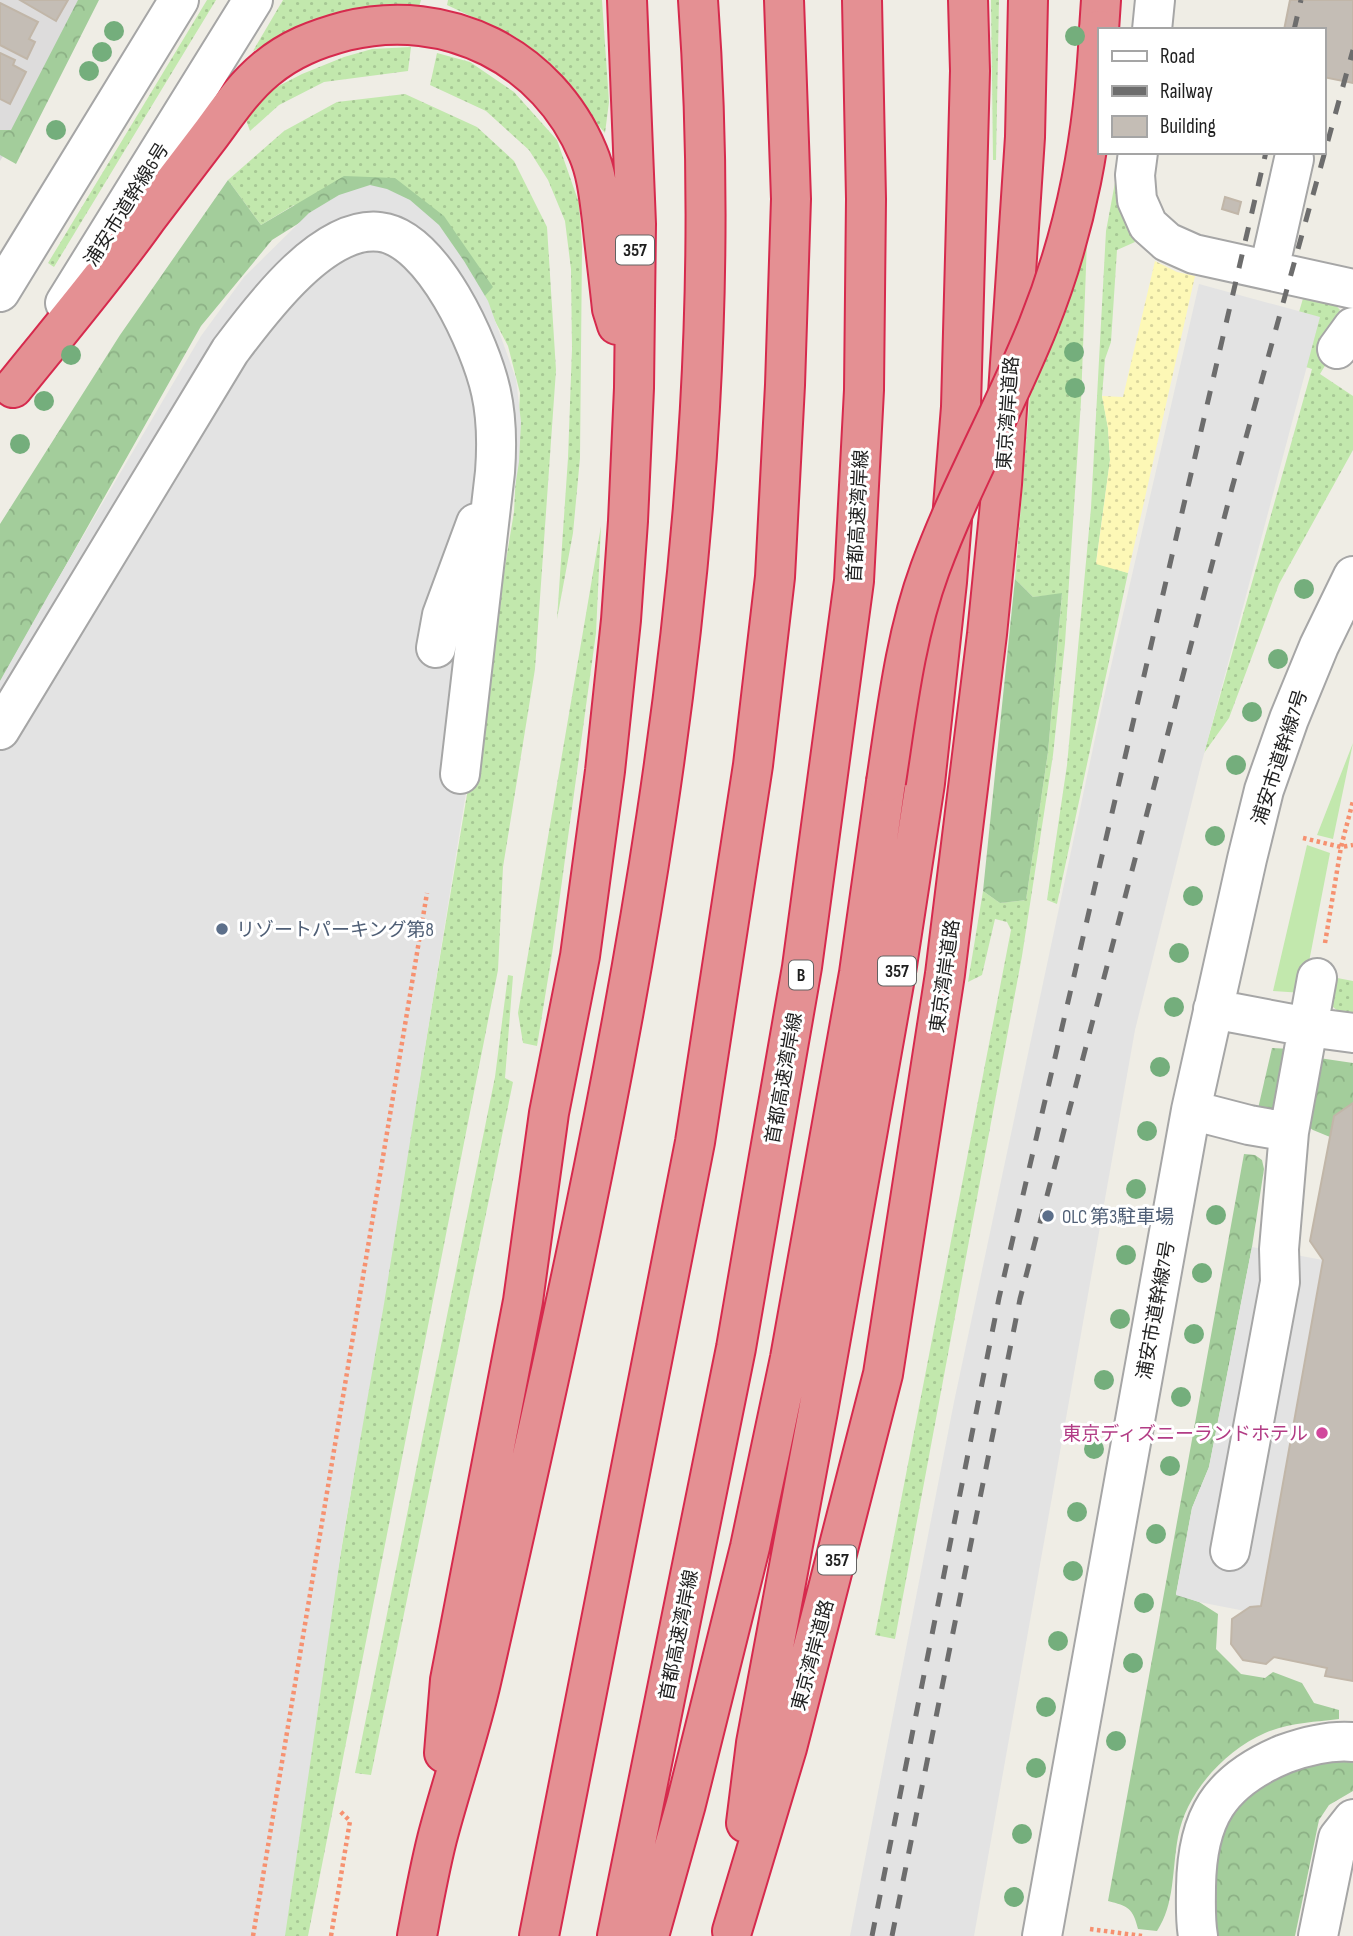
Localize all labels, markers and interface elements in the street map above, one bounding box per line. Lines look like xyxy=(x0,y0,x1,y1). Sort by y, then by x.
legend xyxy=(1098,28,1325,154)
text: Road xyxy=(1160,44,1195,69)
text: Railway xyxy=(1160,79,1213,104)
text: Building xyxy=(1160,114,1216,139)
street label: 浦安市道幹線6号 xyxy=(80,139,174,271)
road number: 357 xyxy=(616,236,654,264)
street label: 東京湾岸道路 xyxy=(993,355,1024,471)
street label: 首都高速湾岸線 xyxy=(844,449,873,583)
street label: 浦安市道幹線7号 xyxy=(1248,687,1313,828)
street label: 東京湾岸道路 xyxy=(926,918,965,1034)
place label: リゾートパーキング第8 xyxy=(236,919,434,942)
marker: リゾートパーキング第8 xyxy=(214,921,230,937)
road number: 357 xyxy=(878,956,916,986)
road number: B xyxy=(789,960,813,990)
street label: 首都高速湾岸線 xyxy=(762,1011,807,1146)
place label: OLC 第3駐車場 xyxy=(1062,1206,1174,1229)
marker: OLC 第3駐車場 xyxy=(1040,1208,1056,1224)
street label: 浦安市道幹線7号 xyxy=(1133,1239,1180,1381)
place label: 東京ディズニーランドホテル xyxy=(1062,1423,1308,1446)
marker: 東京ディズニーランドホテル xyxy=(1314,1425,1330,1441)
road number: 357 xyxy=(818,1546,856,1574)
street label: 首都高速湾岸線 xyxy=(655,1568,703,1703)
street label: 東京湾岸道路 xyxy=(788,1597,839,1713)

